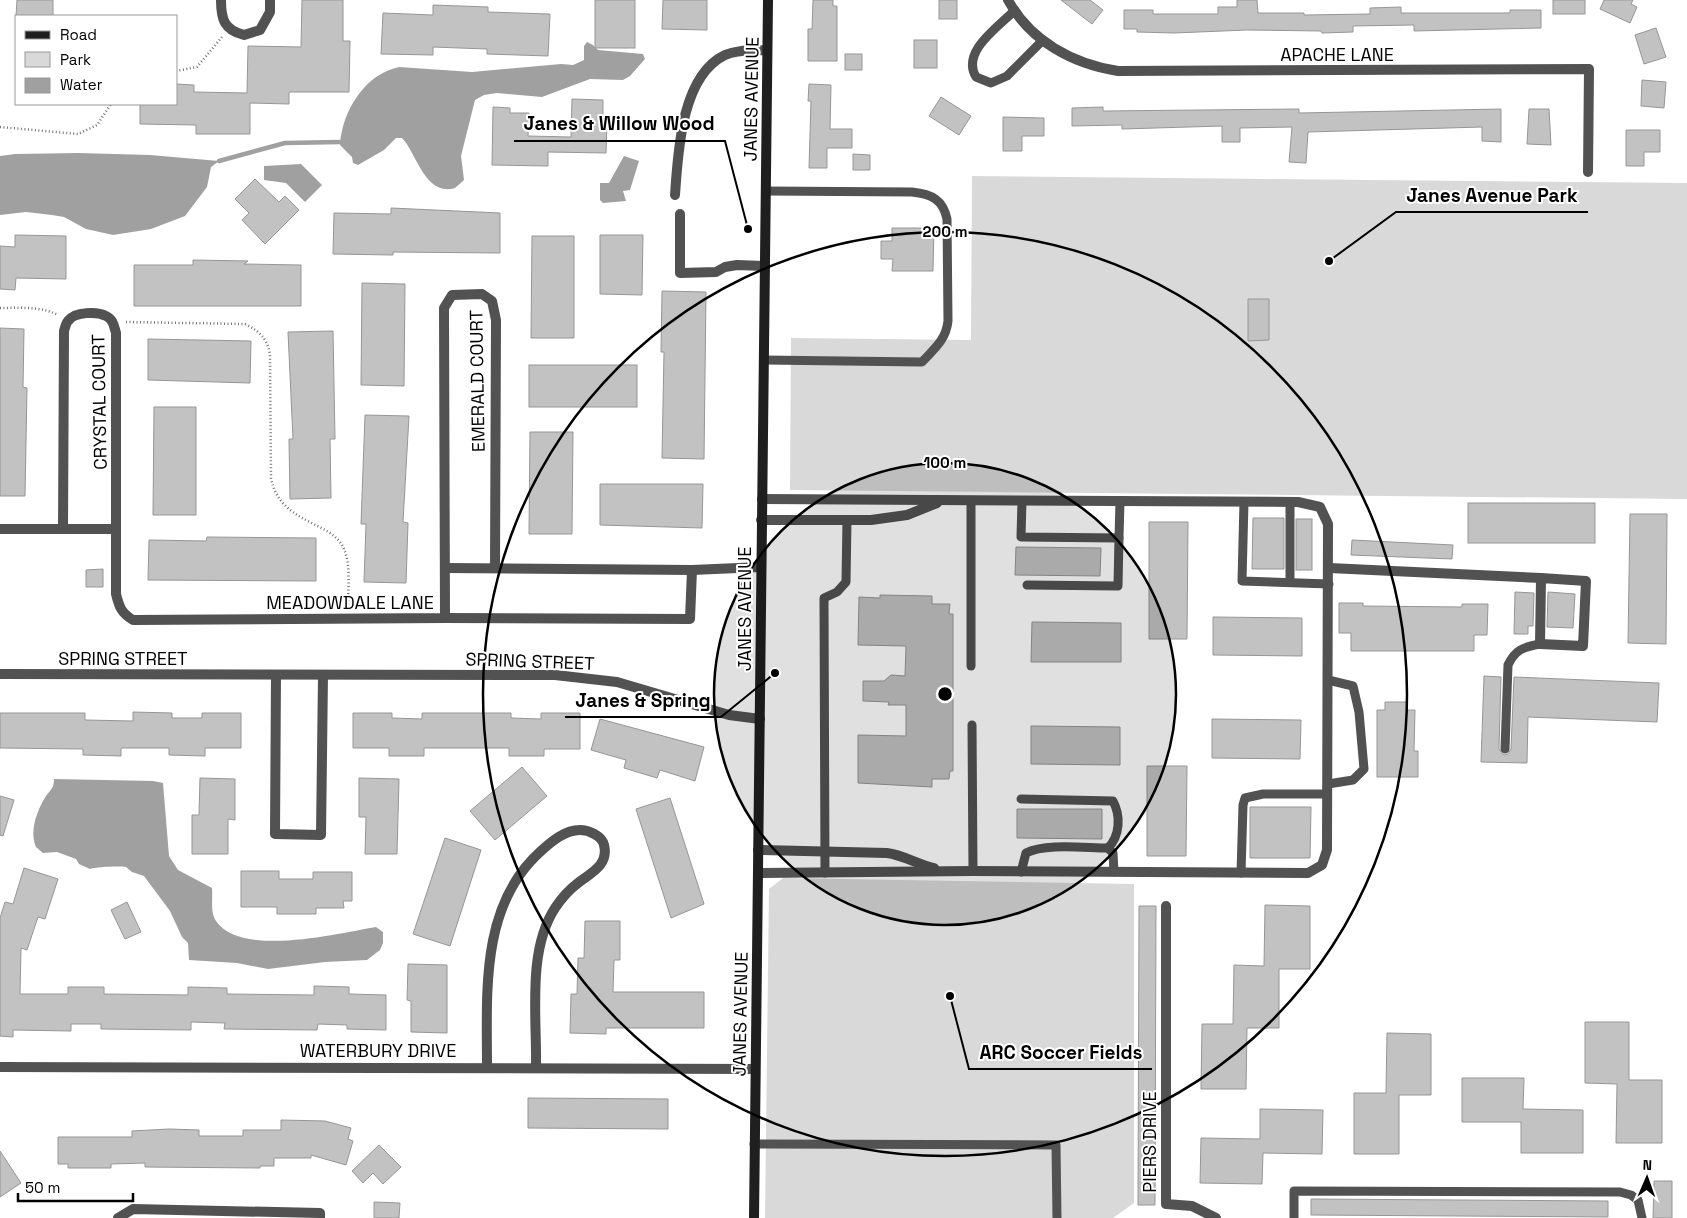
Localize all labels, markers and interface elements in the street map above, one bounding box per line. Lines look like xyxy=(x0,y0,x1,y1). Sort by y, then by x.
legend xyxy=(15,15,178,105)
text: Road xyxy=(60,25,97,44)
street label: JANES AVENUE xyxy=(738,36,764,162)
street label: APACHE LANE xyxy=(1280,43,1394,66)
text: Park xyxy=(60,50,91,69)
text: Water xyxy=(60,75,103,94)
callout: Janes & Willow Wood xyxy=(514,107,725,141)
text: Janes & Willow Wood xyxy=(523,111,715,136)
callout: Janes Avenue Park xyxy=(1396,178,1588,212)
text: Janes Avenue Park xyxy=(1406,183,1578,208)
text: 200 m xyxy=(923,222,967,241)
street label: EMERALD COURT xyxy=(464,309,490,452)
street label: CRYSTAL COURT xyxy=(86,334,112,470)
text: 100 m xyxy=(924,453,966,472)
street label: JANES AVENUE xyxy=(733,547,756,671)
street label: MEADOWDALE LANE xyxy=(266,591,434,614)
street label: SPRING STREET xyxy=(58,647,188,670)
street label: SPRING STREET xyxy=(465,647,595,675)
callout: Janes & Spring xyxy=(565,683,721,717)
centre of rings xyxy=(936,685,954,703)
text: Janes & Spring xyxy=(575,688,711,713)
street label: JANES AVENUE xyxy=(727,951,753,1077)
callout: ARC Soccer Fields xyxy=(969,1035,1152,1069)
street label: WATERBURY DRIVE xyxy=(300,1039,456,1062)
text: ARC Soccer Fields xyxy=(979,1040,1143,1065)
street label: PIERS DRIVE xyxy=(1138,1091,1161,1193)
north arrow xyxy=(1622,1153,1672,1203)
text: N xyxy=(1642,1156,1652,1174)
scale bar xyxy=(18,1170,132,1202)
text: 50 m xyxy=(25,1178,60,1197)

